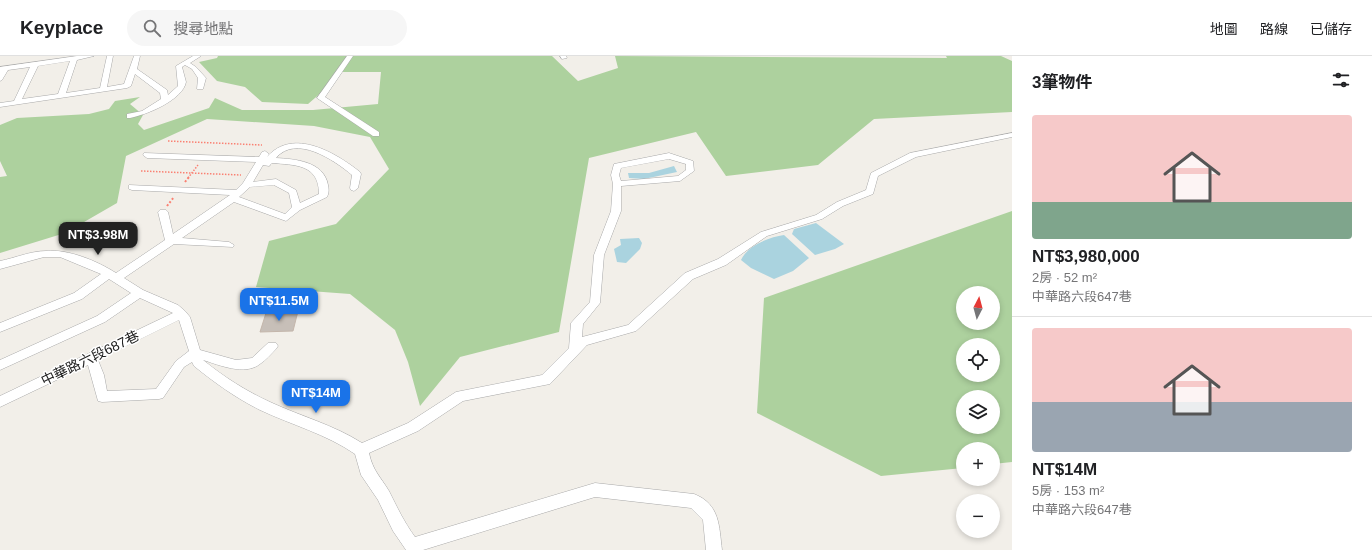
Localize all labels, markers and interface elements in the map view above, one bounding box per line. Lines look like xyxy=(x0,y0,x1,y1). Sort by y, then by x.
search box xyxy=(127,10,407,46)
text: Keyplace xyxy=(20,17,103,38)
icon: search xyxy=(141,17,163,39)
text: 搜尋地點 xyxy=(173,20,233,37)
text: 地圖 xyxy=(1210,21,1238,37)
text: 路線 xyxy=(1260,21,1288,37)
text: 已儲存 xyxy=(1310,21,1352,37)
icon: filters xyxy=(1330,69,1352,91)
text: 3筆物件 xyxy=(1032,73,1092,92)
icon: home xyxy=(1156,141,1228,213)
pin: NT$3.98M xyxy=(57,222,139,256)
text: NT$3.98M xyxy=(68,227,128,242)
text: NT$3,980,000 xyxy=(1032,247,1140,266)
text: 2房 · 52 m² xyxy=(1032,270,1097,285)
north arrow xyxy=(956,286,1000,330)
map controls xyxy=(956,286,1000,538)
pin: NT$11.5M xyxy=(238,288,320,322)
text: 中華路六段647巷 xyxy=(1032,289,1132,304)
text: NT$11.5M xyxy=(249,293,309,308)
street label: 中華路六段687巷 xyxy=(38,327,142,389)
button: locate xyxy=(956,338,1000,382)
icon: home xyxy=(1156,354,1228,426)
pin: NT$14M xyxy=(283,380,349,414)
text: NT$14M xyxy=(291,385,341,400)
button: layers xyxy=(956,390,1000,434)
button: + xyxy=(956,442,1000,486)
text: NT$14M xyxy=(1032,460,1097,479)
text: 5房 · 153 m² xyxy=(1032,483,1104,498)
button: − xyxy=(956,494,1000,538)
text: 中華路六段647巷 xyxy=(1032,502,1132,517)

